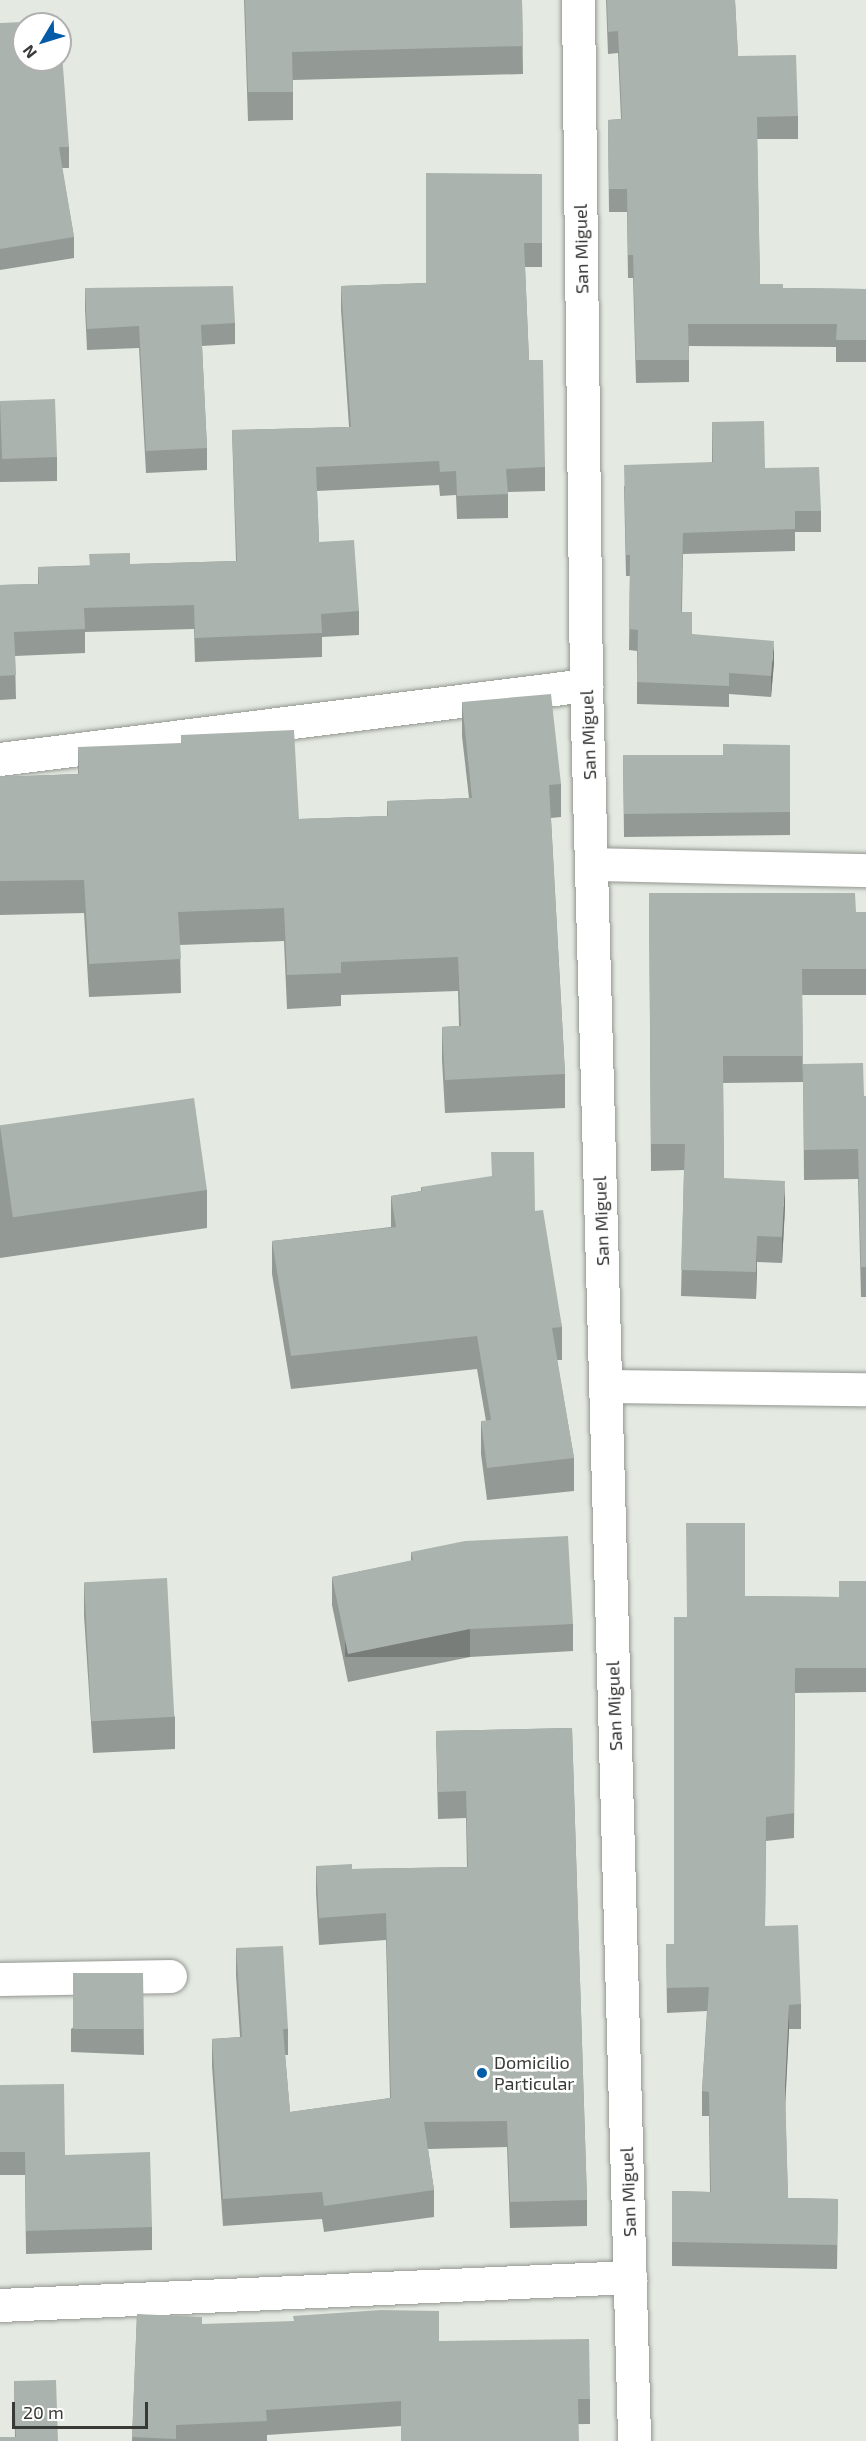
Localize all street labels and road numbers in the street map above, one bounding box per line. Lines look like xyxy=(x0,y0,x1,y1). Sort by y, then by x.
street label: San Miguel xyxy=(569,204,593,294)
street label: San Miguel xyxy=(576,690,600,780)
street label: San Miguel xyxy=(589,1176,613,1266)
street label: San Miguel xyxy=(602,1661,626,1751)
street label: San Miguel xyxy=(616,2147,640,2237)

